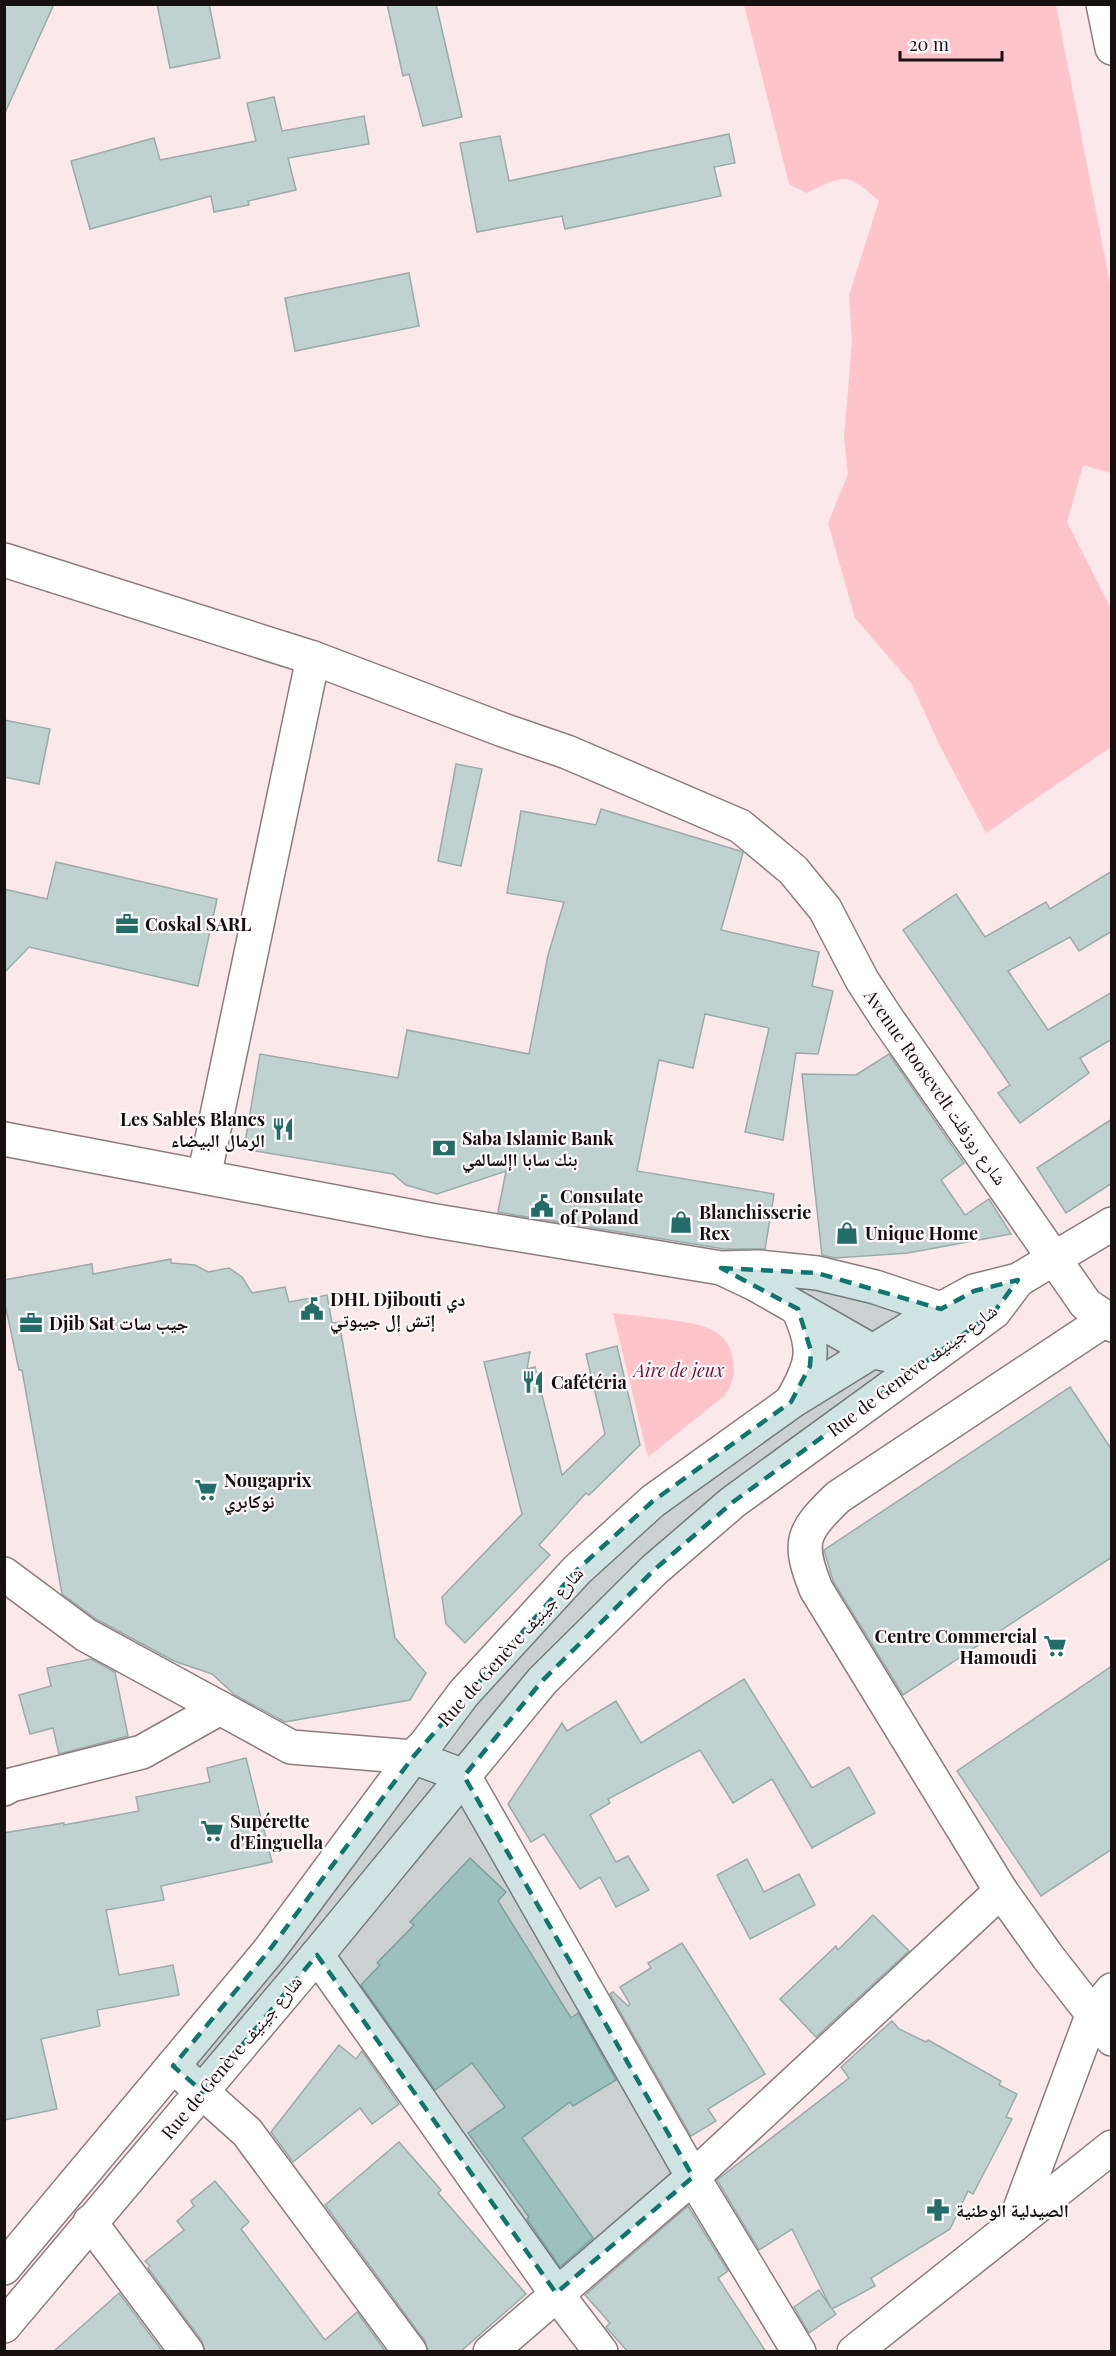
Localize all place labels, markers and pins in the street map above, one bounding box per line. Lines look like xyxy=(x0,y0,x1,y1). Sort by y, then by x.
office icon: Coskal SARL xyxy=(114,911,140,937)
place label: Coskal SARL xyxy=(145,912,251,936)
place label: Les Sables Blancs الرمال البيضاء xyxy=(120,1107,265,1152)
restaurant icon: Les Sables Blancs الرمال البيضاء xyxy=(270,1116,296,1142)
place label: Saba Islamic Bank بنك سابا اإلسالمي xyxy=(462,1126,614,1174)
bank icon: Saba Islamic Bank بنك سابا اإلسالمي xyxy=(431,1135,457,1161)
place label: Consulate of Poland xyxy=(560,1184,643,1229)
public building icon: Consulate of Poland xyxy=(529,1193,555,1219)
place label: Blanchisserie Rex xyxy=(699,1200,811,1245)
shop icon: Blanchisserie Rex xyxy=(668,1209,694,1235)
shop icon: Unique Home xyxy=(834,1220,860,1246)
place label: Unique Home xyxy=(865,1221,978,1245)
place label: DHL Djibouti دي إتش إل جيبوتي xyxy=(330,1287,465,1335)
public building icon: DHL Djibouti دي إتش إل جيبوتي xyxy=(299,1296,325,1322)
office icon: Djib Sat جيب سات xyxy=(18,1310,44,1336)
place label: Djib Sat جيب سات xyxy=(49,1311,189,1335)
restaurant icon: Cafétéria xyxy=(520,1369,546,1395)
place label: Cafétéria xyxy=(551,1370,627,1394)
place label: Nougaprix نوكابري xyxy=(224,1468,312,1516)
supermarket icon: Nougaprix نوكابري xyxy=(193,1477,219,1503)
place label: Centre Commercial Hamoudi xyxy=(874,1624,1037,1669)
supermarket icon: Centre Commercial Hamoudi xyxy=(1042,1633,1068,1659)
place label: Supérette d'Einguella xyxy=(230,1809,324,1854)
supermarket icon: Supérette d'Einguella xyxy=(199,1818,225,1844)
pharmacy icon: الصيدلية الوطنية xyxy=(925,2197,951,2223)
place label: الصيدلية الوطنية xyxy=(956,2198,1069,2222)

